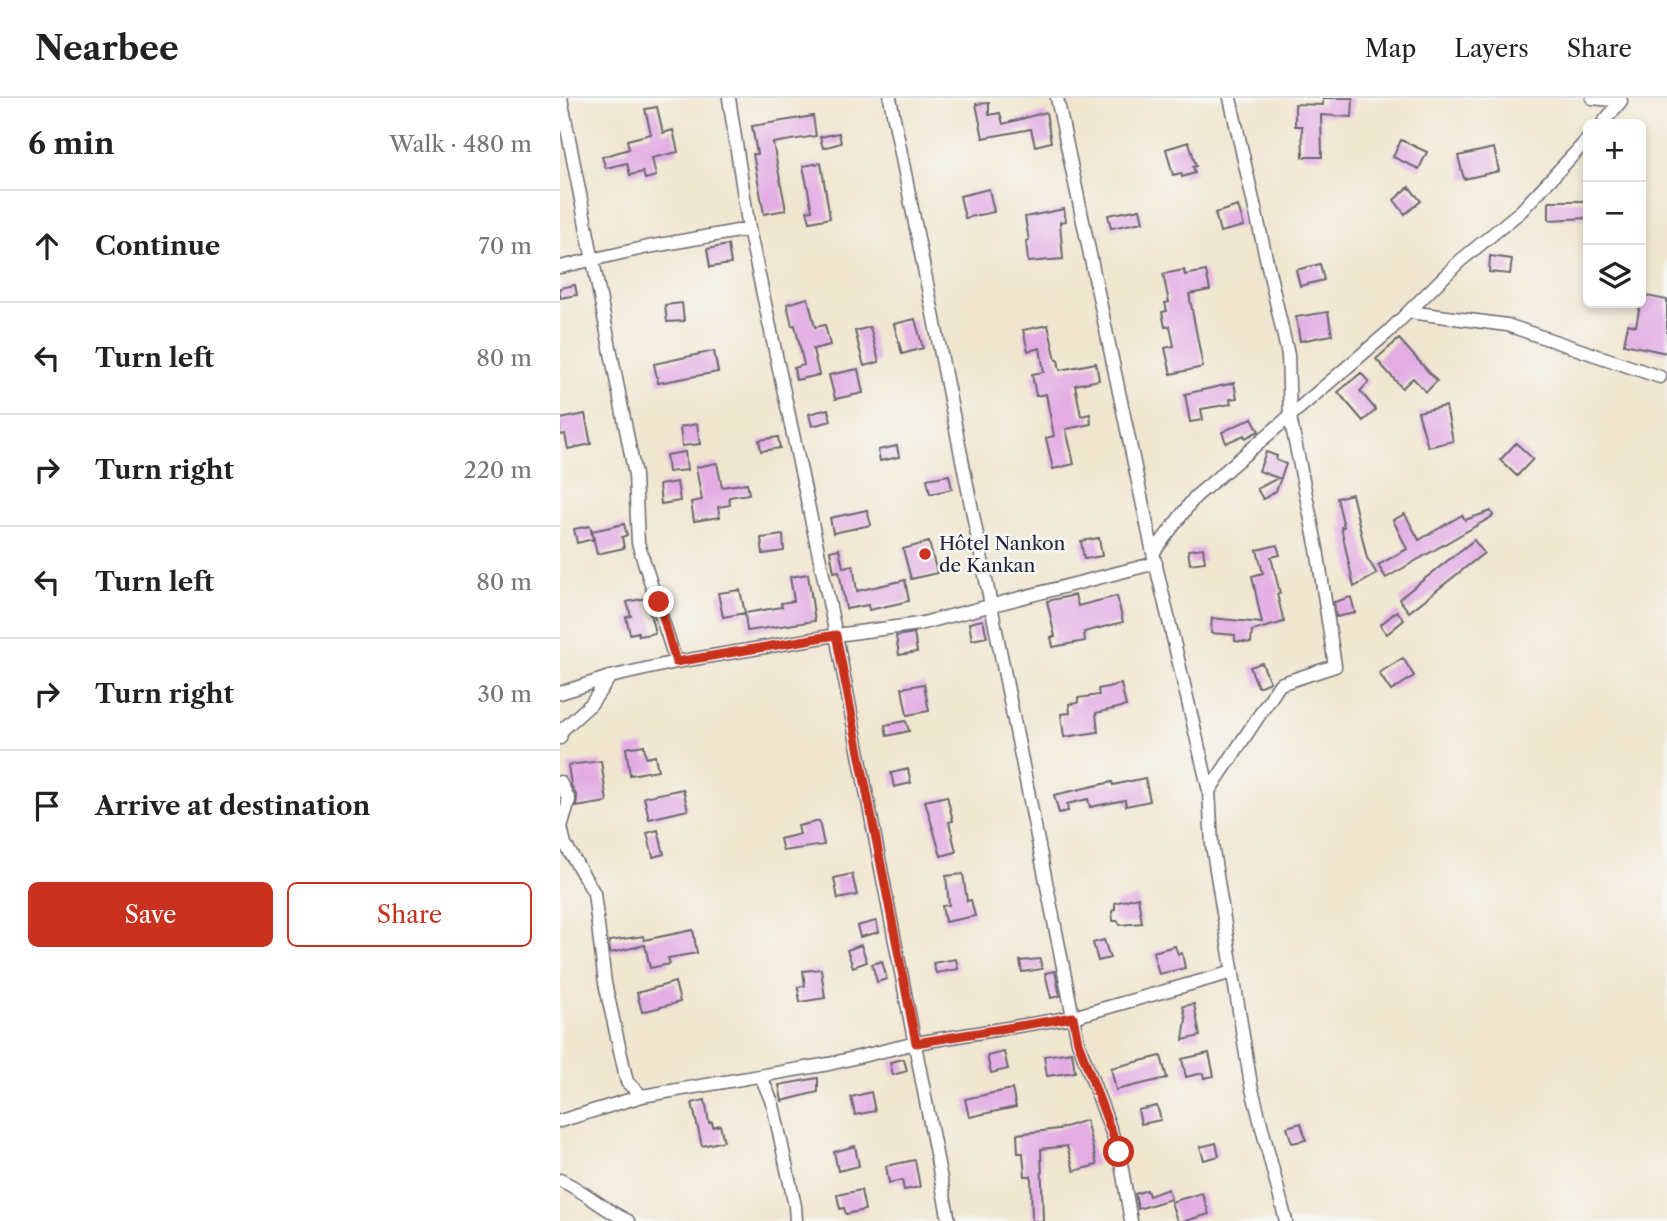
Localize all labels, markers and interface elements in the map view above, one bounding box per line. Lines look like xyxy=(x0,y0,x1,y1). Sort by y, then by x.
text: Nearbee xyxy=(35,28,179,69)
text: Map xyxy=(1365,34,1416,63)
text: Layers xyxy=(1454,34,1529,63)
text: Share xyxy=(1567,34,1632,63)
map controls xyxy=(1583,119,1646,308)
button: + xyxy=(1583,119,1646,182)
text: 6 min xyxy=(28,125,115,162)
text: Walk · 480 m xyxy=(389,130,532,158)
button: − xyxy=(1583,182,1646,245)
icon: ahead xyxy=(28,227,66,265)
text: Continue xyxy=(95,230,220,262)
text: 70 m xyxy=(479,232,532,260)
button: layers xyxy=(1583,245,1646,308)
icon: left xyxy=(28,339,66,377)
text: Turn left xyxy=(95,342,214,374)
text: 80 m xyxy=(476,344,532,372)
icon: right xyxy=(28,451,66,489)
text: Turn right xyxy=(95,454,234,486)
text: 220 m xyxy=(463,456,532,484)
place label: Hôtel Nankon de Kankan xyxy=(939,532,1066,577)
marker: Hôtel Nankon de Kankan xyxy=(917,546,933,562)
icon: left xyxy=(28,563,66,601)
text: Turn left xyxy=(95,566,214,598)
text: 80 m xyxy=(476,568,532,596)
route end xyxy=(643,586,674,617)
icon: right xyxy=(28,675,66,713)
text: Turn right xyxy=(95,678,234,710)
text: 30 m xyxy=(477,680,532,708)
icon: arrive xyxy=(28,787,66,825)
text: Arrive at destination xyxy=(95,790,370,822)
button: Save xyxy=(28,882,273,947)
button: Share xyxy=(287,882,532,947)
route start xyxy=(1103,1136,1134,1167)

